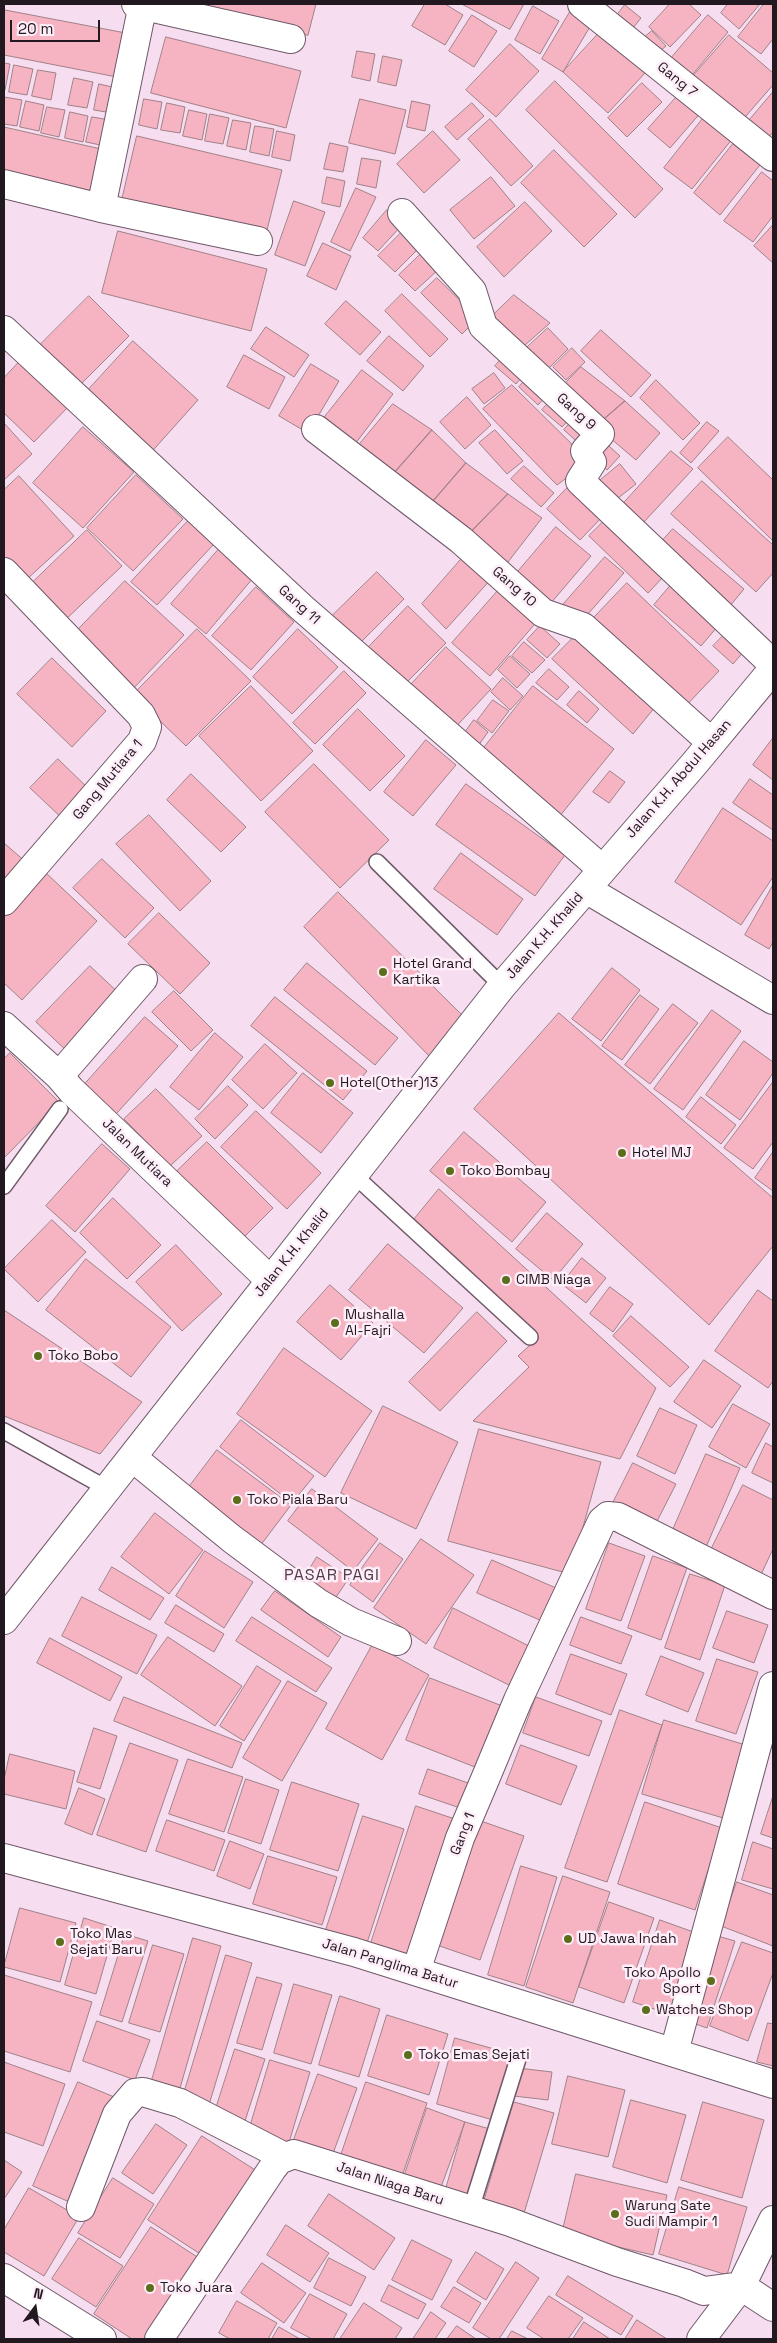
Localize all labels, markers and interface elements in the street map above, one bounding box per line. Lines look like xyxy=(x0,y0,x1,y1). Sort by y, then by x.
scale bar xyxy=(12,10,102,42)
text: 20 m xyxy=(18,19,53,38)
street label: Gang 7 xyxy=(654,59,700,101)
street label: Gang 9 xyxy=(553,390,599,434)
street label: Gang 10 xyxy=(488,563,540,611)
street label: Gang 11 xyxy=(275,582,323,628)
street label: Jalan K.H. Abdul Hasan xyxy=(623,716,735,842)
street label: Gang Mutiara 1 xyxy=(70,736,146,824)
street label: Jalan K.H. Khalid xyxy=(503,889,587,983)
place label: Hotel Grand Kartika xyxy=(393,956,472,989)
marker: Hotel Grand Kartika xyxy=(377,966,389,978)
place label: Hotel(Other)13 xyxy=(340,1075,438,1091)
marker: Hotel(Other)13 xyxy=(324,1077,336,1089)
street label: Jalan Mutiara xyxy=(98,1115,176,1191)
place label: Hotel MJ xyxy=(632,1145,691,1161)
marker: Hotel MJ xyxy=(616,1147,628,1159)
place label: Toko Bombay xyxy=(460,1163,550,1179)
marker: Toko Bombay xyxy=(444,1165,456,1177)
street label: Jalan K.H. Khalid xyxy=(251,1205,333,1301)
place label: CIMB Niaga xyxy=(516,1272,591,1288)
marker: CIMB Niaga xyxy=(500,1274,512,1286)
place label: Mushalla Al-Fajri xyxy=(345,1307,405,1340)
marker: Mushalla Al-Fajri xyxy=(329,1317,341,1329)
place label: Toko Bobo xyxy=(48,1348,118,1364)
marker: Toko Bobo xyxy=(32,1350,44,1362)
place label: Toko Piala Baru xyxy=(247,1492,348,1508)
marker: Toko Piala Baru xyxy=(231,1494,243,1506)
district label: PASAR PAGI xyxy=(283,1566,381,1586)
street label: Gang 1 xyxy=(447,1810,479,1858)
place label: Toko Mas Sejati Baru xyxy=(70,1926,143,1958)
place label: UD Jawa Indah xyxy=(578,1931,676,1947)
marker: UD Jawa Indah xyxy=(562,1933,574,1945)
street label: Jalan Panglima Batur xyxy=(320,1935,460,1993)
marker: Toko Mas Sejati Baru xyxy=(54,1936,66,1948)
place label: Toko Apollo Sport xyxy=(624,1965,701,1998)
marker: Toko Apollo Sport xyxy=(705,1975,717,1987)
place label: Watches Shop xyxy=(656,2002,753,2018)
marker: Watches Shop xyxy=(640,2004,652,2016)
place label: Toko Emas Sejati xyxy=(418,2047,530,2063)
marker: Toko Emas Sejati xyxy=(402,2049,414,2061)
street label: Jalan Niaga Baru xyxy=(334,2159,446,2209)
place label: Warung Sate Sudi Mampir 1 xyxy=(625,2198,718,2230)
marker: Warung Sate Sudi Mampir 1 xyxy=(609,2208,621,2220)
place label: Toko Juara xyxy=(160,2280,233,2296)
marker: Toko Juara xyxy=(144,2282,156,2294)
north arrow xyxy=(10,2283,60,2333)
text: N xyxy=(32,2284,45,2303)

